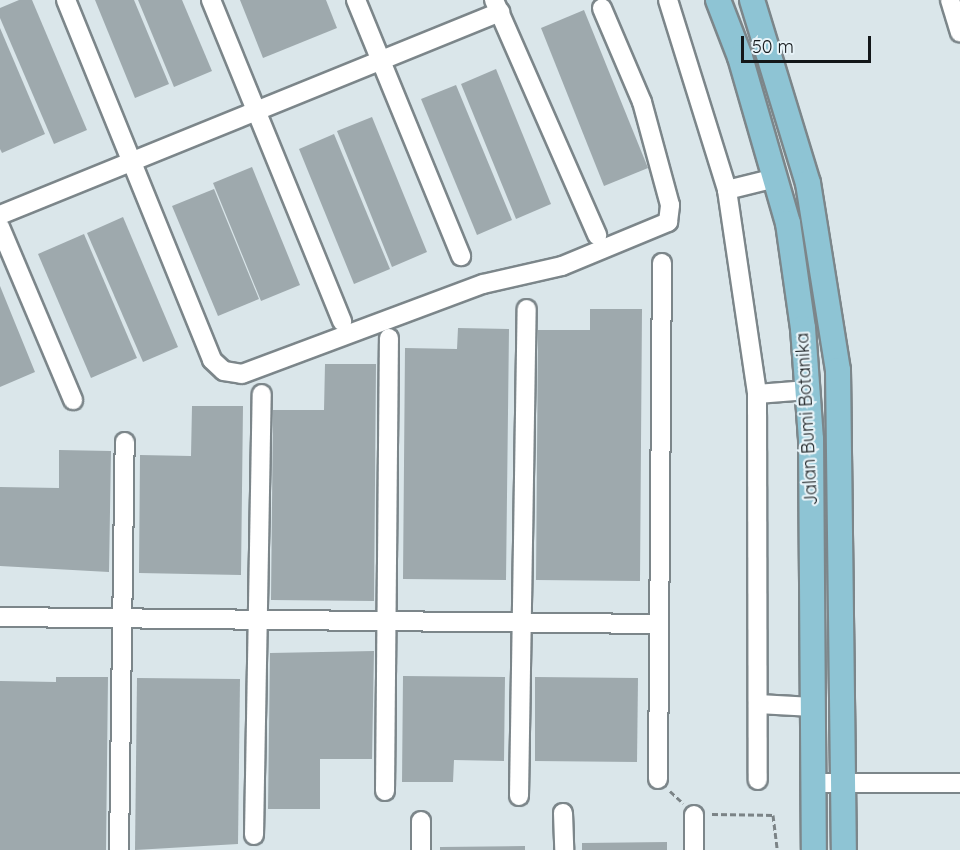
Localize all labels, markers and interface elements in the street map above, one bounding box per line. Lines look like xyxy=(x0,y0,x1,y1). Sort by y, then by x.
scale bar xyxy=(744,24,874,62)
text: 50 m xyxy=(752,35,794,58)
street label: Jalan Bumi Botanika xyxy=(792,332,822,506)

